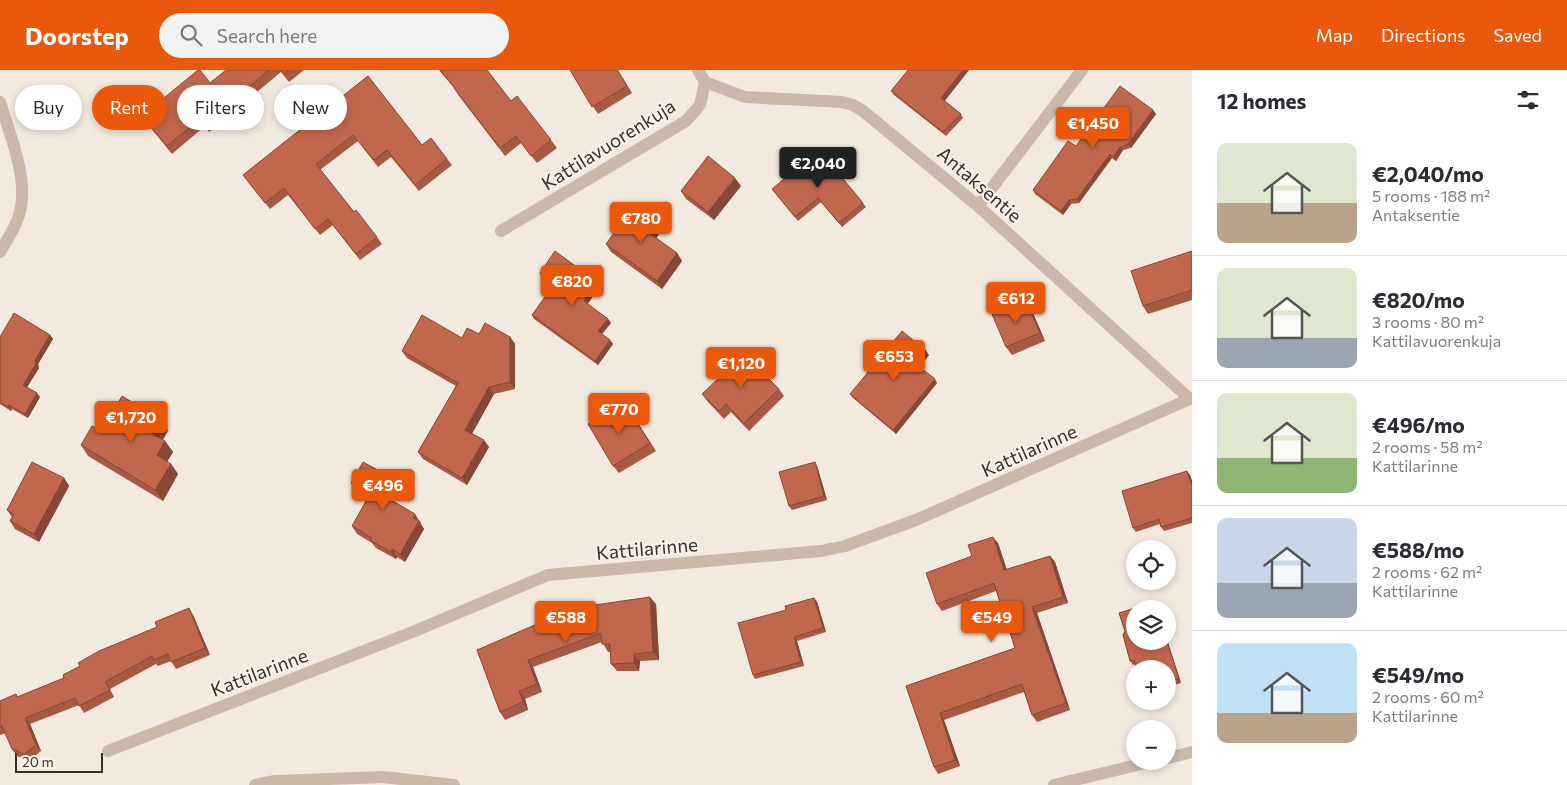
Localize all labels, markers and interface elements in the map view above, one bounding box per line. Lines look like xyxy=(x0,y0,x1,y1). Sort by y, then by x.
search box xyxy=(159,13,509,58)
text: Doorstep xyxy=(25,21,129,50)
icon: search xyxy=(177,21,205,49)
text: Search here xyxy=(217,24,317,47)
text: Map xyxy=(1316,24,1353,46)
text: Directions xyxy=(1381,24,1465,46)
text: Saved xyxy=(1493,24,1542,46)
chip: Buy xyxy=(15,85,82,130)
chip: Rent xyxy=(92,85,167,130)
chip: Filters xyxy=(177,85,264,130)
chip: New xyxy=(274,85,347,130)
icon: filters xyxy=(1514,86,1542,114)
text: 12 homes xyxy=(1217,88,1306,113)
street label: Kattilavuorenkuja xyxy=(537,94,679,194)
pin: €1,450 xyxy=(1052,106,1134,149)
text: €1,450 xyxy=(1067,113,1119,132)
street label: Antaksentie xyxy=(933,141,1027,227)
pin: €2,040 xyxy=(777,146,859,189)
text: €2,040 xyxy=(790,153,846,172)
text: €2,040/mo xyxy=(1372,161,1484,186)
icon: home xyxy=(1257,163,1317,223)
text: 5 rooms · 188 m² xyxy=(1372,186,1490,205)
pin: €780 xyxy=(611,202,671,244)
text: Antaksentie xyxy=(1372,205,1460,224)
text: €780 xyxy=(621,208,661,227)
pin: €820 xyxy=(542,264,602,307)
text: €820 xyxy=(552,271,592,290)
pin: €612 xyxy=(986,282,1046,324)
text: €820/mo xyxy=(1372,287,1465,312)
text: €612 xyxy=(997,288,1035,307)
icon: home xyxy=(1257,288,1317,348)
text: 3 rooms · 80 m² xyxy=(1372,312,1484,331)
text: Kattilavuorenkuja xyxy=(1372,331,1501,350)
pin: €653 xyxy=(864,340,924,382)
pin: €1,120 xyxy=(700,346,782,389)
text: €653 xyxy=(874,346,914,365)
text: €1,120 xyxy=(717,353,765,372)
pin: €770 xyxy=(589,392,649,435)
text: €770 xyxy=(599,399,639,418)
pin: €1,720 xyxy=(90,400,172,443)
text: €1,720 xyxy=(106,407,156,426)
text: €496/mo xyxy=(1372,412,1465,437)
icon: home xyxy=(1257,413,1317,473)
street label: Kattilarinne xyxy=(978,419,1080,481)
text: 2 rooms · 58 m² xyxy=(1372,437,1483,456)
text: Kattilarinne xyxy=(1372,456,1458,475)
pin: €496 xyxy=(353,468,413,511)
text: €496 xyxy=(363,475,403,494)
street label: Kattilarinne xyxy=(595,532,699,564)
text: €588/mo xyxy=(1372,537,1464,562)
icon: home xyxy=(1257,538,1317,598)
map controls xyxy=(1126,540,1176,770)
button: locate xyxy=(1126,540,1176,590)
text: 2 rooms · 62 m² xyxy=(1372,562,1482,581)
text: Kattilarinne xyxy=(1372,581,1458,600)
pin: €588 xyxy=(536,600,596,643)
pin: €549 xyxy=(962,600,1022,643)
button: layers xyxy=(1126,600,1176,650)
text: €588 xyxy=(546,607,586,626)
text: €549 xyxy=(972,607,1012,626)
street label: Kattilarinne xyxy=(207,643,311,701)
button: + xyxy=(1126,660,1176,710)
text: €549/mo xyxy=(1372,662,1464,687)
icon: home xyxy=(1257,663,1317,723)
text: 2 rooms · 60 m² xyxy=(1372,687,1484,706)
text: Kattilarinne xyxy=(1372,706,1458,725)
button: − xyxy=(1126,720,1176,770)
scale bar xyxy=(15,750,102,773)
text: 20 m xyxy=(22,753,54,770)

